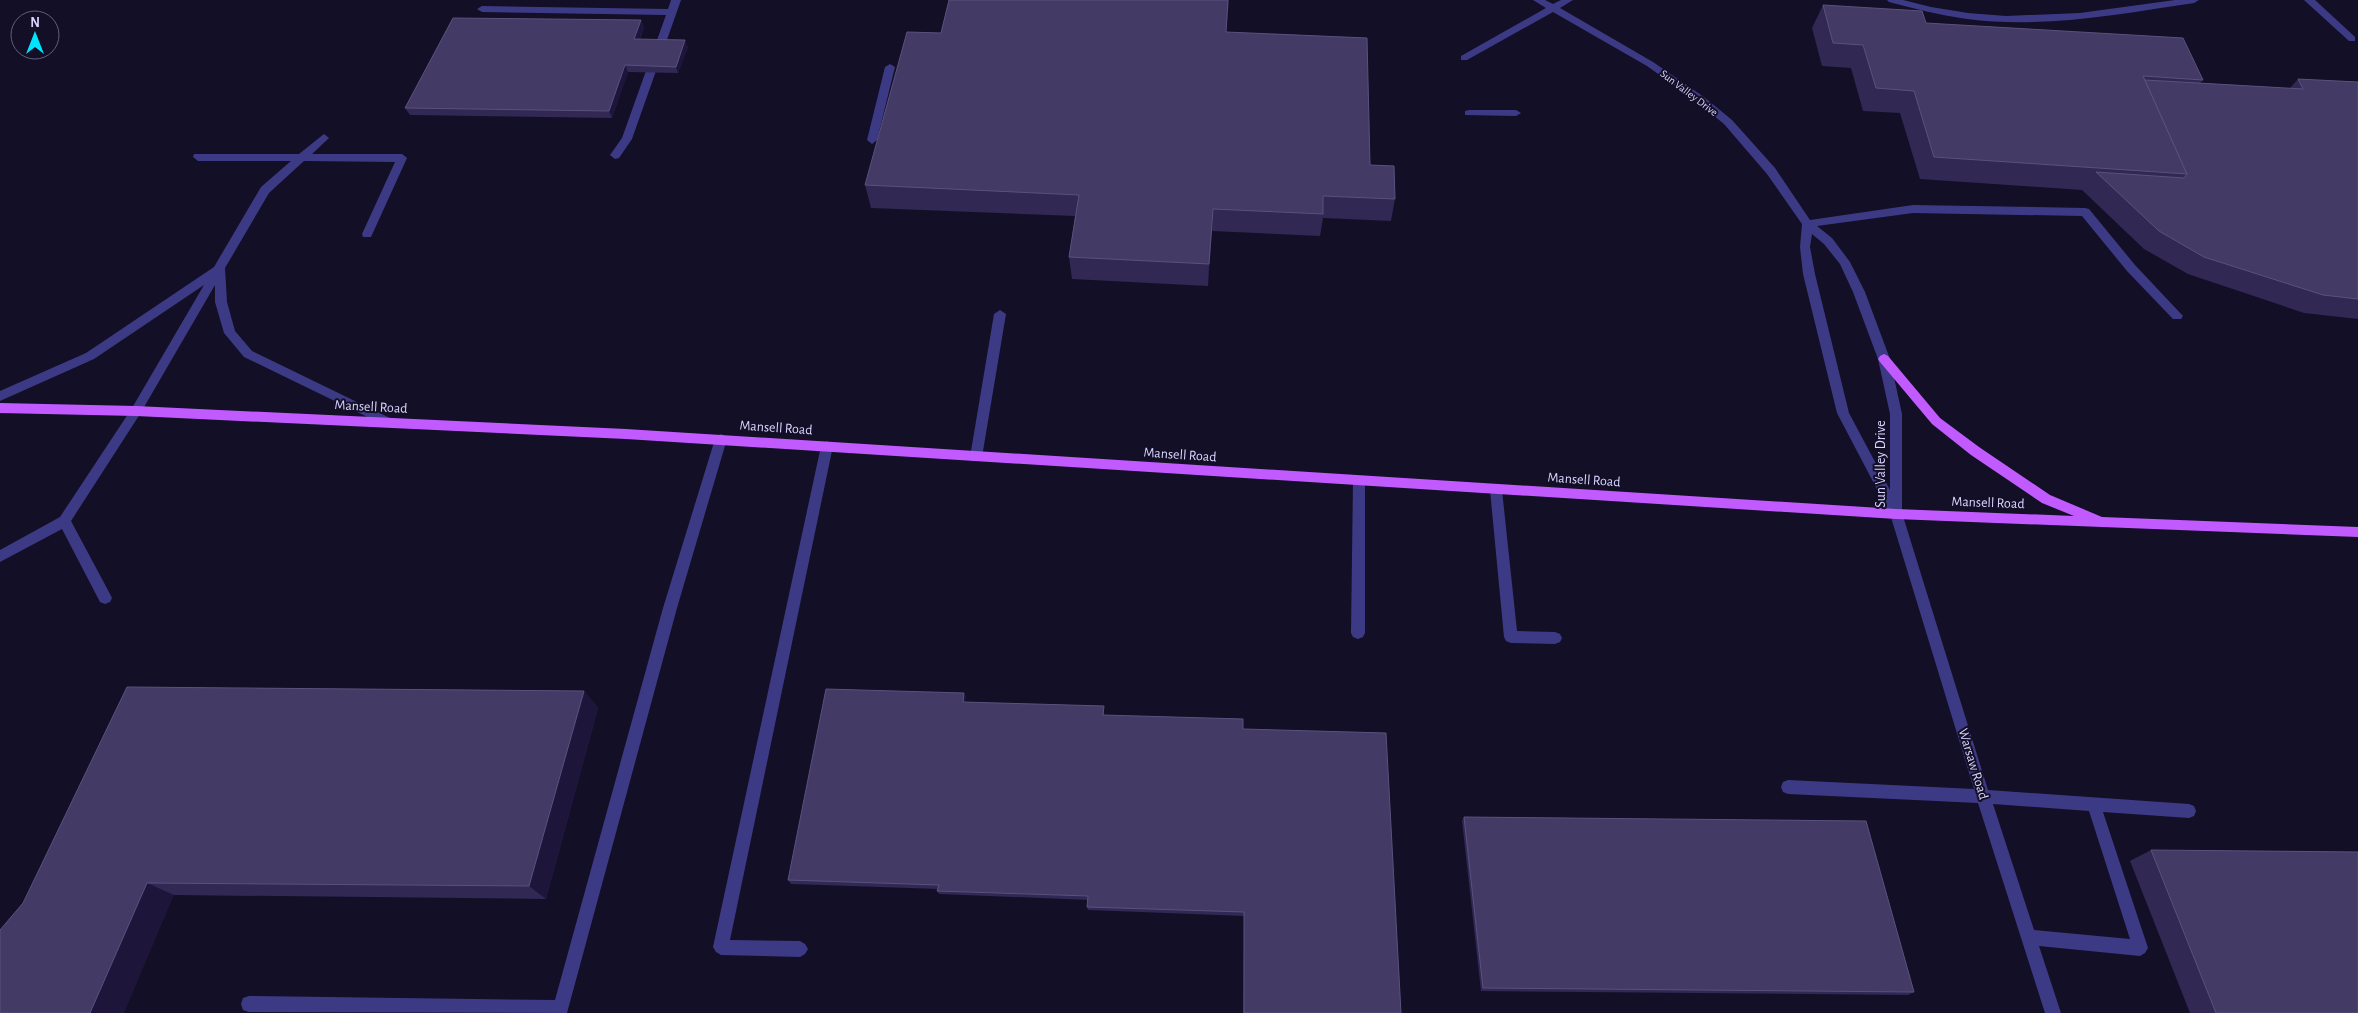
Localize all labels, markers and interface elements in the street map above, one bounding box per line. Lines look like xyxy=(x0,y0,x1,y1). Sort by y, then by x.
north arrow xyxy=(10,10,60,60)
text: N xyxy=(30,16,40,30)
street label: Sun Valley Drive xyxy=(1658,68,1720,118)
street label: Mansell Road xyxy=(334,398,408,416)
street label: Mansell Road xyxy=(739,418,813,438)
street label: Sun Valley Drive xyxy=(1874,420,1888,508)
street label: Mansell Road xyxy=(1143,445,1217,465)
street label: Mansell Road xyxy=(1547,470,1621,490)
street label: Mansell Road xyxy=(1951,495,2025,511)
street label: Warsaw Road xyxy=(1956,727,1990,801)

